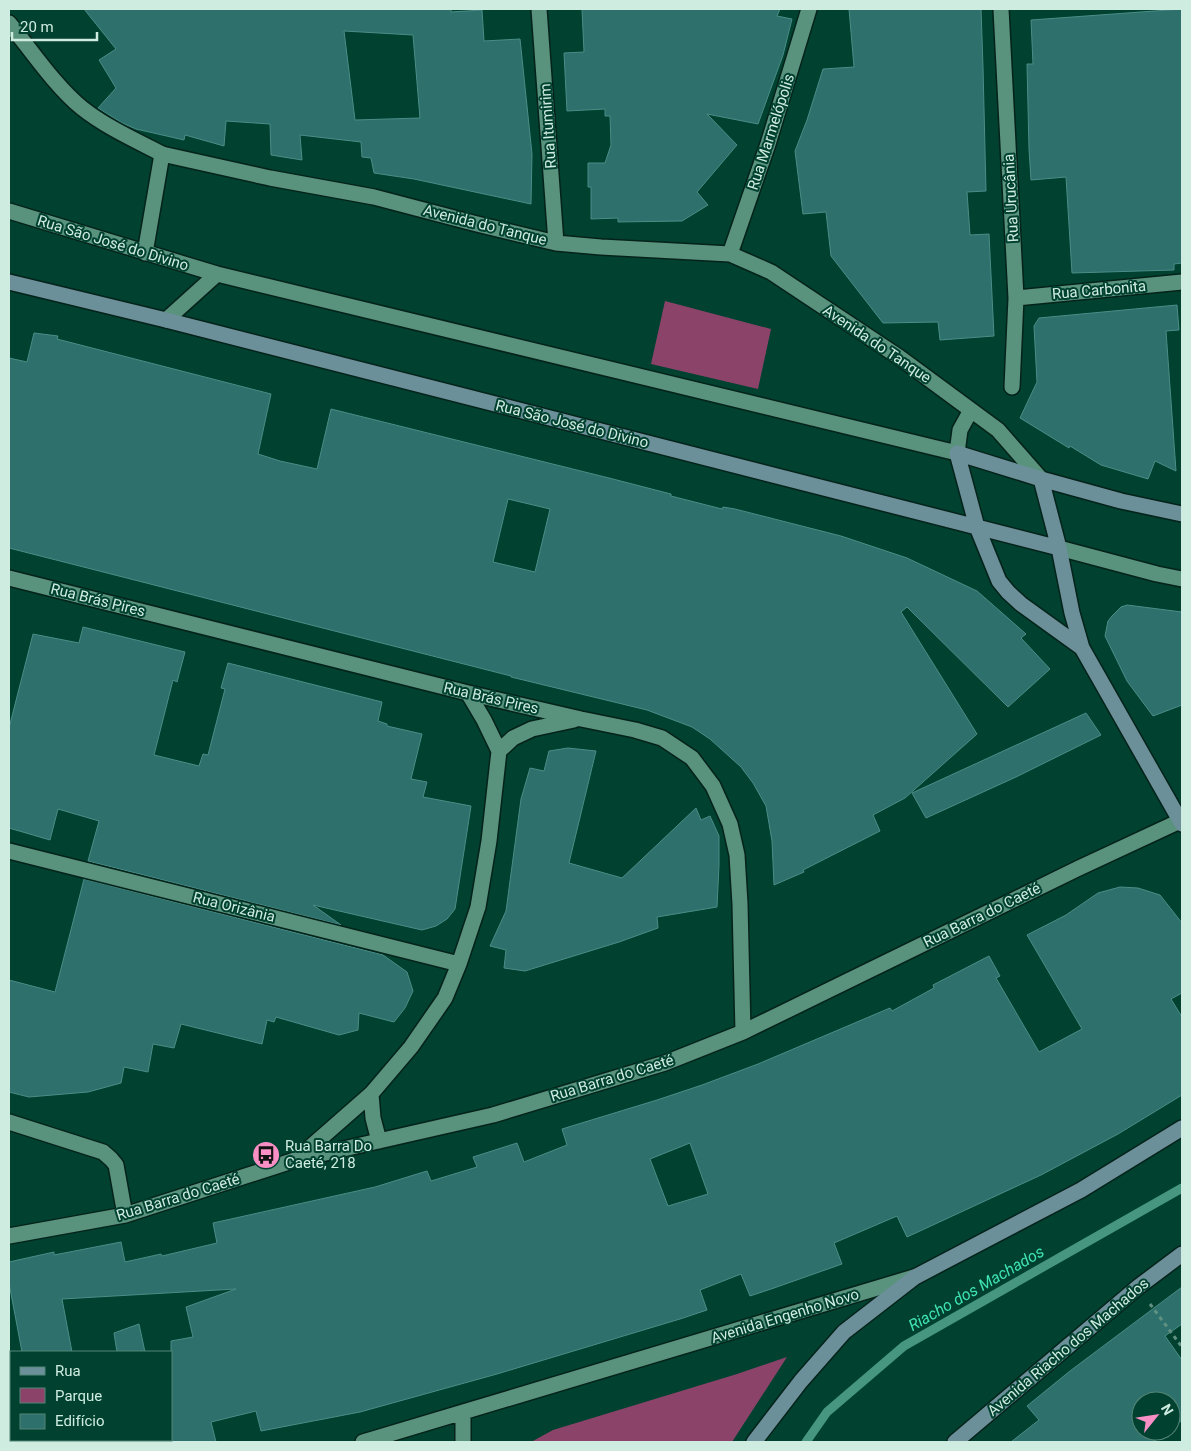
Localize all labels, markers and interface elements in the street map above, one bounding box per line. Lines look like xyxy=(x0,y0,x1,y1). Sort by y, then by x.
scale bar xyxy=(12,10,98,42)
text: 20 m xyxy=(20,18,54,36)
street label: Rua Marmelópolis xyxy=(744,72,798,192)
street label: Rua Itumirim xyxy=(536,83,560,169)
street label: Rua Urucânia xyxy=(1000,153,1022,243)
street label: Avenida do Tanque xyxy=(421,201,549,249)
street label: Rua São José do Divino xyxy=(35,211,191,275)
street label: Rua Carbonita xyxy=(1051,277,1147,303)
street label: Avenida do Tanque xyxy=(819,301,935,387)
street label: Rua São José do Divino xyxy=(494,396,650,452)
street label: Rua Brás Pires xyxy=(49,580,147,620)
street label: Rua Brás Pires xyxy=(442,678,540,718)
street label: Rua Barra do Caeté xyxy=(920,879,1044,951)
street label: Rua Orizânia xyxy=(191,888,277,926)
street label: Rua Barra do Caeté xyxy=(548,1051,676,1105)
place label: Rua Barra Do Caeté, 218 xyxy=(285,1137,372,1172)
bus stop icon: Rua Barra Do Caeté, 218 xyxy=(251,1140,281,1170)
street label: Rua Barra do Caeté xyxy=(114,1170,242,1224)
water label: Riacho dos Machados xyxy=(905,1242,1047,1335)
street label: Avenida Riacho dos Machados xyxy=(984,1274,1152,1420)
street label: Avenida Engenho Novo xyxy=(709,1285,861,1347)
legend xyxy=(10,1351,172,1441)
text: Rua xyxy=(55,1362,81,1380)
text: Parque xyxy=(55,1387,102,1405)
north arrow xyxy=(1131,1391,1181,1441)
text: N xyxy=(1158,1401,1177,1418)
text: Edifício xyxy=(55,1412,104,1430)

